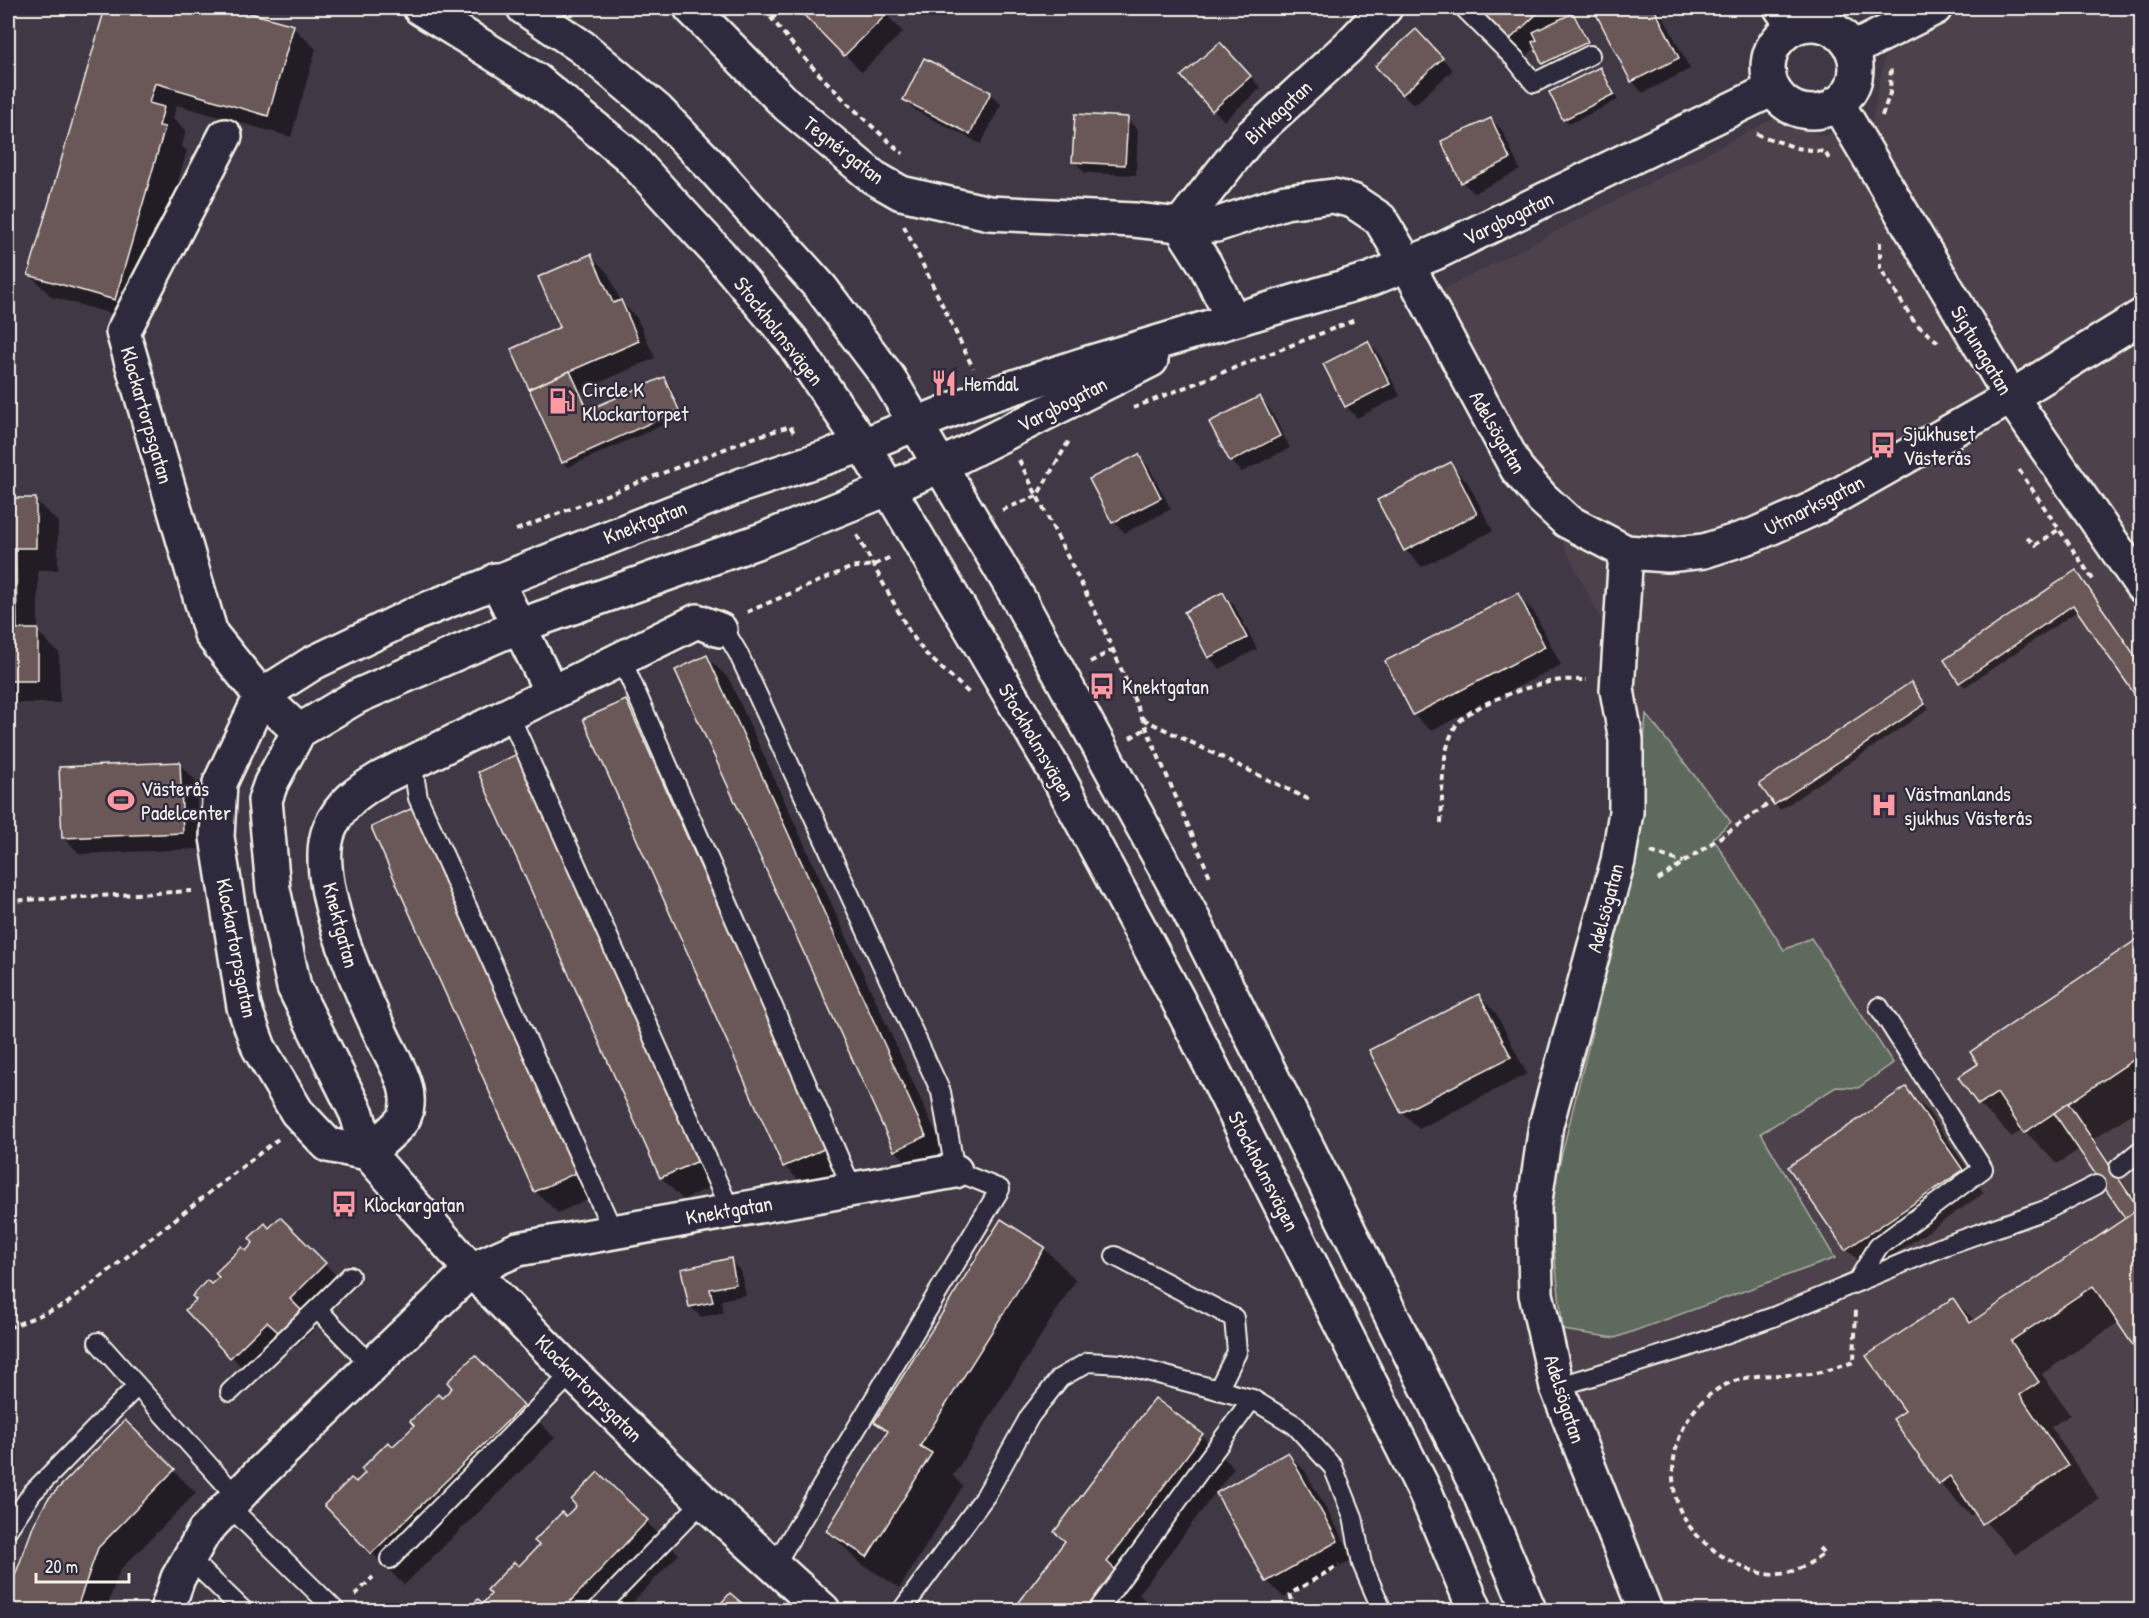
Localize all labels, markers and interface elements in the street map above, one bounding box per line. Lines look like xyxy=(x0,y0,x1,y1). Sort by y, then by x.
street label: Birkagatan xyxy=(1238,73,1318,151)
street label: Tegnérgatan xyxy=(797,109,891,191)
street label: Vargbogatan xyxy=(1458,184,1558,252)
street label: Stockholmsvägen xyxy=(727,270,831,392)
street label: Sigtunagatan xyxy=(1944,300,2020,400)
street label: Klockartorpsgatan xyxy=(114,343,180,487)
restaurant icon: Hemdal xyxy=(929,368,959,398)
place label: Hemdal xyxy=(964,369,1019,398)
street label: Vargbogatan xyxy=(1012,369,1112,439)
place label: Circle K Klockartorpet xyxy=(582,375,689,428)
street label: Adelsögatan xyxy=(1463,385,1533,479)
fuel station icon: Circle K Klockartorpet xyxy=(547,386,577,416)
place label: Sjukhuset Västerås xyxy=(1903,419,1976,472)
bus stop icon: Sjukhuset Västerås xyxy=(1868,430,1898,460)
street label: Utmarksgatan xyxy=(1759,467,1869,543)
street label: Knektgatan xyxy=(599,493,691,551)
bus stop icon: Knektgatan xyxy=(1087,671,1117,701)
place label: Knektgatan xyxy=(1122,672,1209,701)
street label: Stockholmsvägen xyxy=(992,678,1082,806)
place label: Västerås Padelcenter xyxy=(141,774,231,827)
place label: Västmanlands sjukhus Västerås xyxy=(1904,779,2032,832)
sports icon: Västerås Padelcenter xyxy=(106,785,136,815)
hospital icon: Västmanlands sjukhus Västerås xyxy=(1869,790,1899,820)
street label: Adelsögatan xyxy=(1579,860,1631,956)
street label: Klockartorpsgatan xyxy=(209,876,265,1020)
street label: Knektgatan xyxy=(316,879,366,971)
street label: Stockholmsvägen xyxy=(1221,1106,1307,1236)
street label: Knektgatan xyxy=(683,1188,775,1232)
bus stop icon: Klockargatan xyxy=(329,1189,359,1219)
place label: Klockargatan xyxy=(364,1190,465,1219)
street label: Klockartorpsgatan xyxy=(529,1328,649,1448)
street label: Adelsögatan xyxy=(1537,1351,1593,1447)
scale bar xyxy=(36,1546,129,1584)
text: 20 m xyxy=(45,1554,78,1579)

